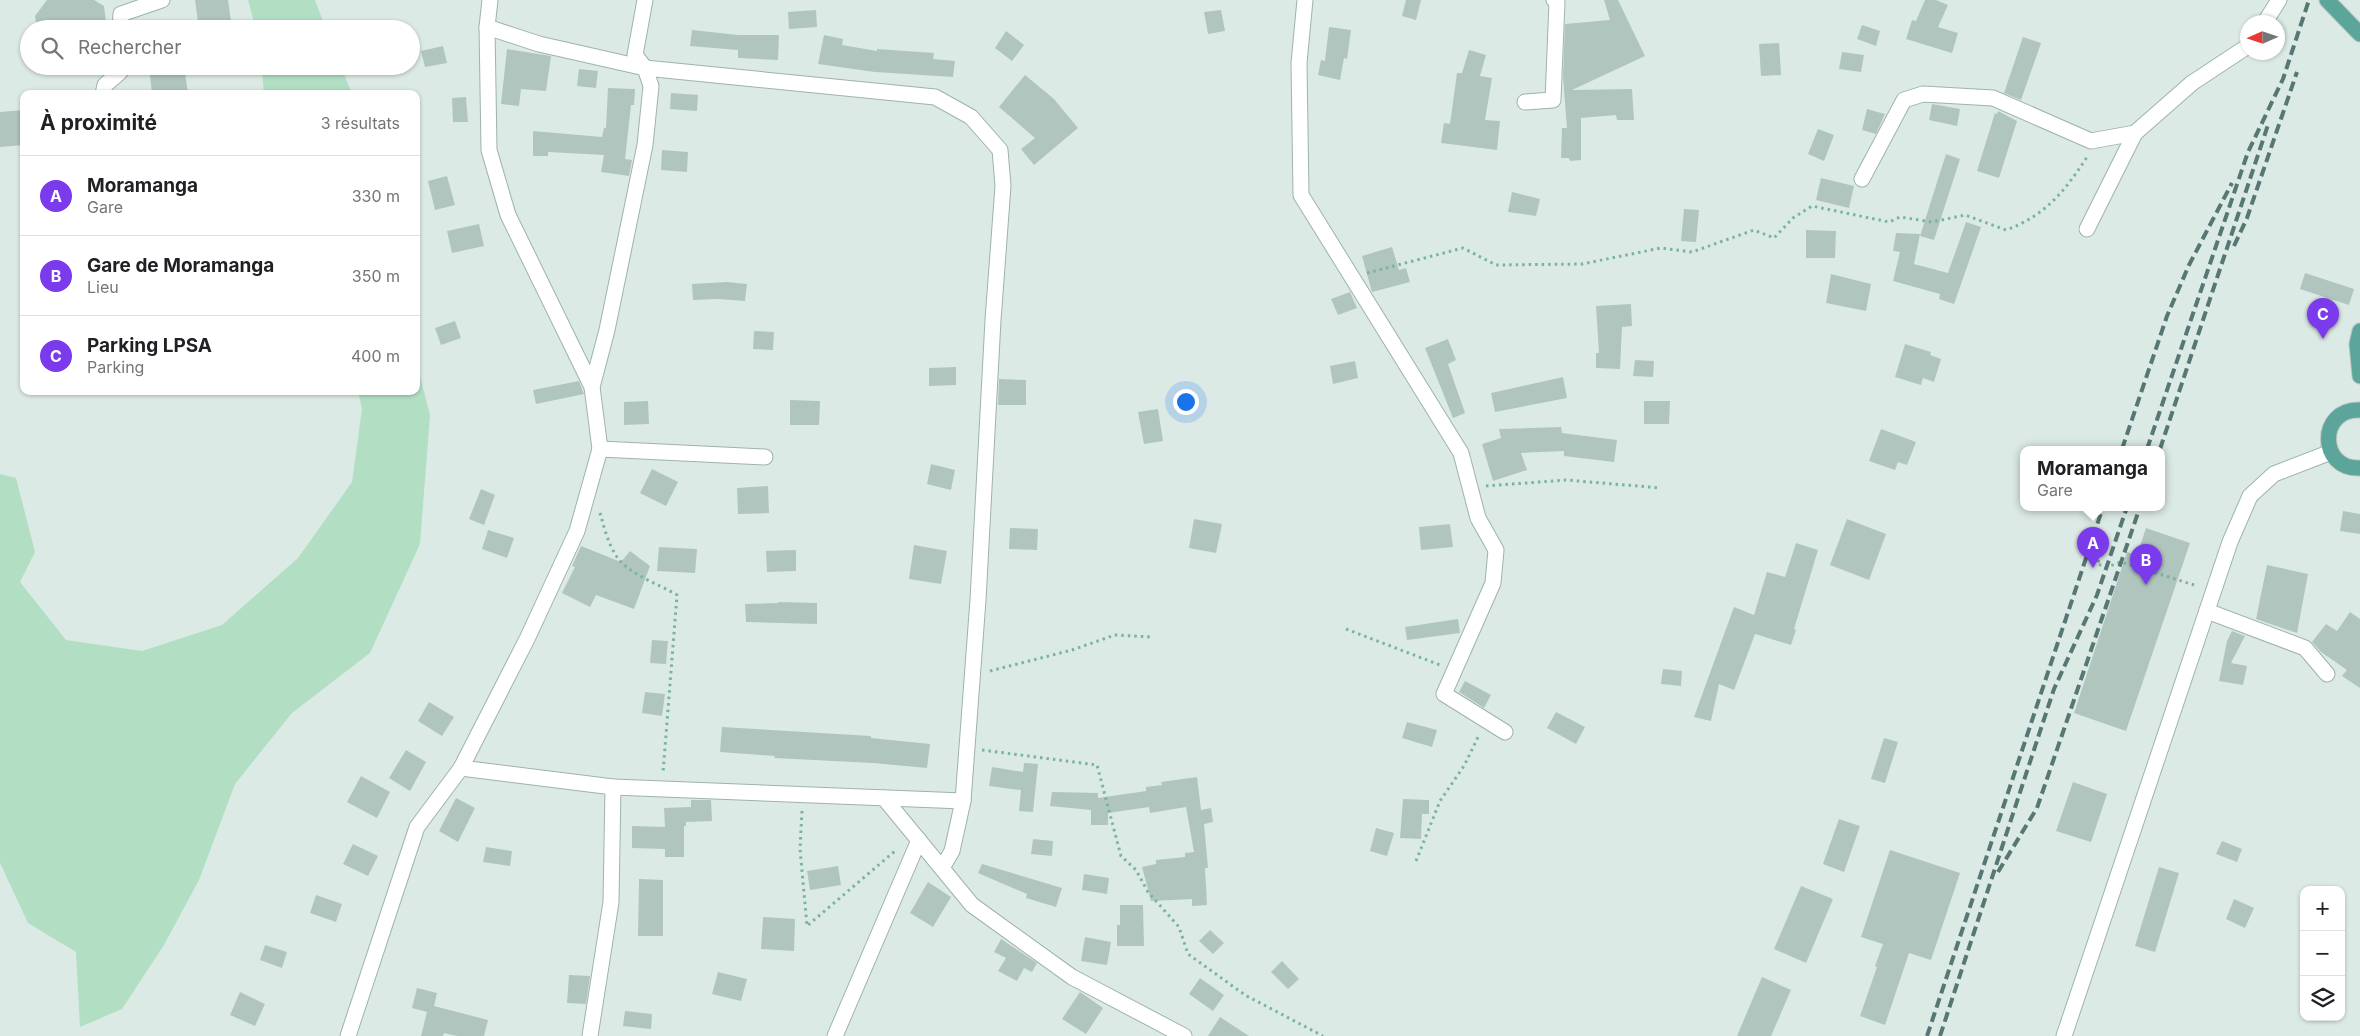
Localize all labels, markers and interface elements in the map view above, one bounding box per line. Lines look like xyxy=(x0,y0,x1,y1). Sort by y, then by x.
north arrow xyxy=(2240,15,2285,60)
search box xyxy=(20,20,420,75)
icon: search xyxy=(38,34,66,62)
text: Rechercher xyxy=(78,36,181,59)
text: À proximité xyxy=(40,110,157,135)
text: 3 résultats xyxy=(321,113,400,133)
text: Moramanga xyxy=(87,174,198,197)
text: A xyxy=(50,186,62,206)
text: 330 m xyxy=(352,186,400,206)
text: Gare xyxy=(87,197,123,217)
text: Gare de Moramanga xyxy=(87,254,274,277)
text: B xyxy=(51,266,61,286)
text: 350 m xyxy=(352,266,400,286)
text: Lieu xyxy=(87,277,119,297)
pin: C xyxy=(2307,298,2339,339)
text: Parking LPSA xyxy=(87,334,212,357)
text: C xyxy=(50,346,62,366)
text: 400 m xyxy=(351,346,400,366)
text: Parking xyxy=(87,357,144,377)
your location xyxy=(1173,389,1199,415)
popup xyxy=(2020,446,2165,511)
text: Moramanga xyxy=(2037,457,2148,480)
text: Gare xyxy=(2037,480,2073,500)
pin: A xyxy=(2077,527,2109,568)
pin: B xyxy=(2130,544,2162,585)
map controls xyxy=(2300,886,2345,1021)
button: + xyxy=(2300,886,2345,931)
button: − xyxy=(2300,931,2345,976)
button: layers xyxy=(2300,976,2345,1021)

